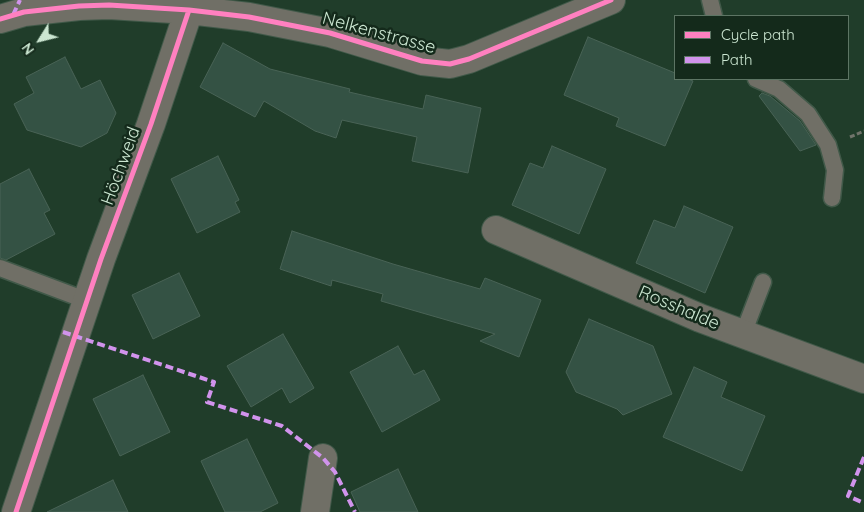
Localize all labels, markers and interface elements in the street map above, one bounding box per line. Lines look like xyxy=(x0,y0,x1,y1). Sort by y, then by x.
street label: Nelkenstrasse xyxy=(320,7,438,59)
north arrow xyxy=(15,15,65,65)
legend xyxy=(674,15,849,80)
text: Cycle path xyxy=(721,25,795,44)
text: N xyxy=(18,39,38,58)
text: Path xyxy=(721,50,753,69)
street label: Höchweid xyxy=(97,124,145,208)
street label: Rosshalde xyxy=(635,281,723,335)

